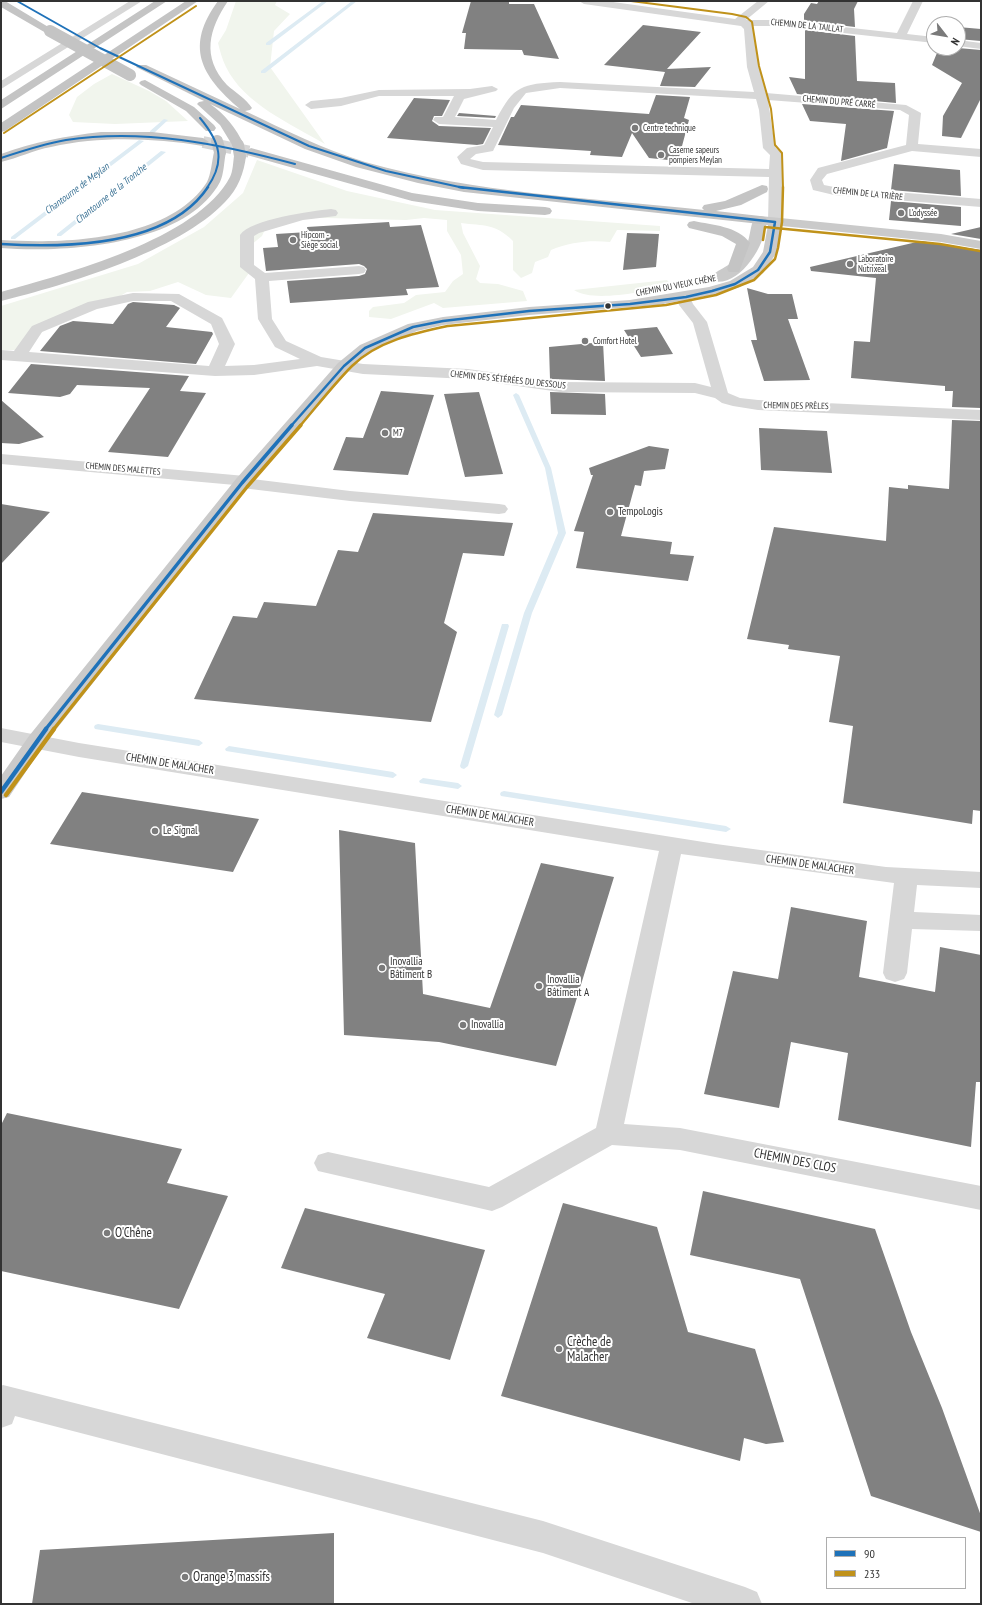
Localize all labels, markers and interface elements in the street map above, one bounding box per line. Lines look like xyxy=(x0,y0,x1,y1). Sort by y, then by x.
north arrow xyxy=(926,16,966,56)
street label: CHEMIN DE LA TAILLAT xyxy=(770,17,844,35)
text: N xyxy=(948,36,963,48)
street label: CHEMIN DU PRÉ CARRÉ xyxy=(802,93,876,111)
marker: Centre technique xyxy=(630,123,640,133)
place label: Centre technique xyxy=(643,123,696,133)
place label: Caserne sapeurs pompiers Meylan xyxy=(669,145,722,166)
marker: Caserne sapeurs pompiers Meylan xyxy=(656,150,666,160)
water label: Chantourne de Meylan xyxy=(42,161,112,217)
water label: Chantourne de la Tronche xyxy=(73,162,149,226)
street label: CHEMIN DE LA TRIÈRE xyxy=(832,185,904,203)
marker: L'odyssée xyxy=(896,208,906,218)
place label: L'odyssée xyxy=(909,208,937,218)
place label: Hipcom - Siège social xyxy=(301,230,338,251)
marker: Hipcom - Siège social xyxy=(288,235,298,245)
place label: Laboratoire Nutrixeal xyxy=(858,254,893,275)
marker: Laboratoire Nutrixeal xyxy=(845,259,855,269)
street label: CHEMIN DU VIEUX CHÊNE xyxy=(635,273,717,299)
unlabelled marker xyxy=(603,301,613,311)
marker: Comfort Hotel xyxy=(580,336,590,346)
place label: Comfort Hotel xyxy=(593,336,637,346)
street label: CHEMIN DES SÉTÉRÉES DU DESSOUS xyxy=(450,369,566,391)
street label: CHEMIN DES PRÊLES xyxy=(763,400,829,412)
marker: M7 xyxy=(380,428,390,438)
place label: M7 xyxy=(393,428,403,438)
street label: CHEMIN DES MALETTES xyxy=(85,460,161,478)
place label: TempoLogis xyxy=(618,505,663,519)
marker: TempoLogis xyxy=(605,507,615,517)
street label: CHEMIN DE MALACHER xyxy=(125,751,215,777)
street label: CHEMIN DE MALACHER xyxy=(445,803,535,829)
place label: Le Signal xyxy=(163,824,198,838)
marker: Le Signal xyxy=(150,826,160,836)
street label: CHEMIN DE MALACHER xyxy=(765,852,855,878)
place label: Inovallia Bâtiment B xyxy=(390,955,432,981)
marker: Inovallia Bâtiment B xyxy=(377,963,387,973)
place label: Inovallia Bâtiment A xyxy=(547,973,589,999)
marker: Inovallia Bâtiment A xyxy=(534,981,544,991)
place label: Inovallia xyxy=(471,1018,504,1032)
marker: Inovallia xyxy=(458,1020,468,1030)
street label: CHEMIN DES CLOS xyxy=(752,1145,838,1177)
place label: O'Chêne xyxy=(115,1225,152,1241)
marker: O'Chêne xyxy=(102,1228,112,1238)
place label: Crèche de Malacher xyxy=(567,1334,611,1365)
marker: Crèche de Malacher xyxy=(554,1344,564,1354)
legend xyxy=(826,1537,966,1589)
text: 90 xyxy=(864,1546,875,1561)
text: 233 xyxy=(864,1566,880,1581)
place label: Orange 3 massifs xyxy=(193,1569,270,1585)
marker: Orange 3 massifs xyxy=(180,1572,190,1582)

